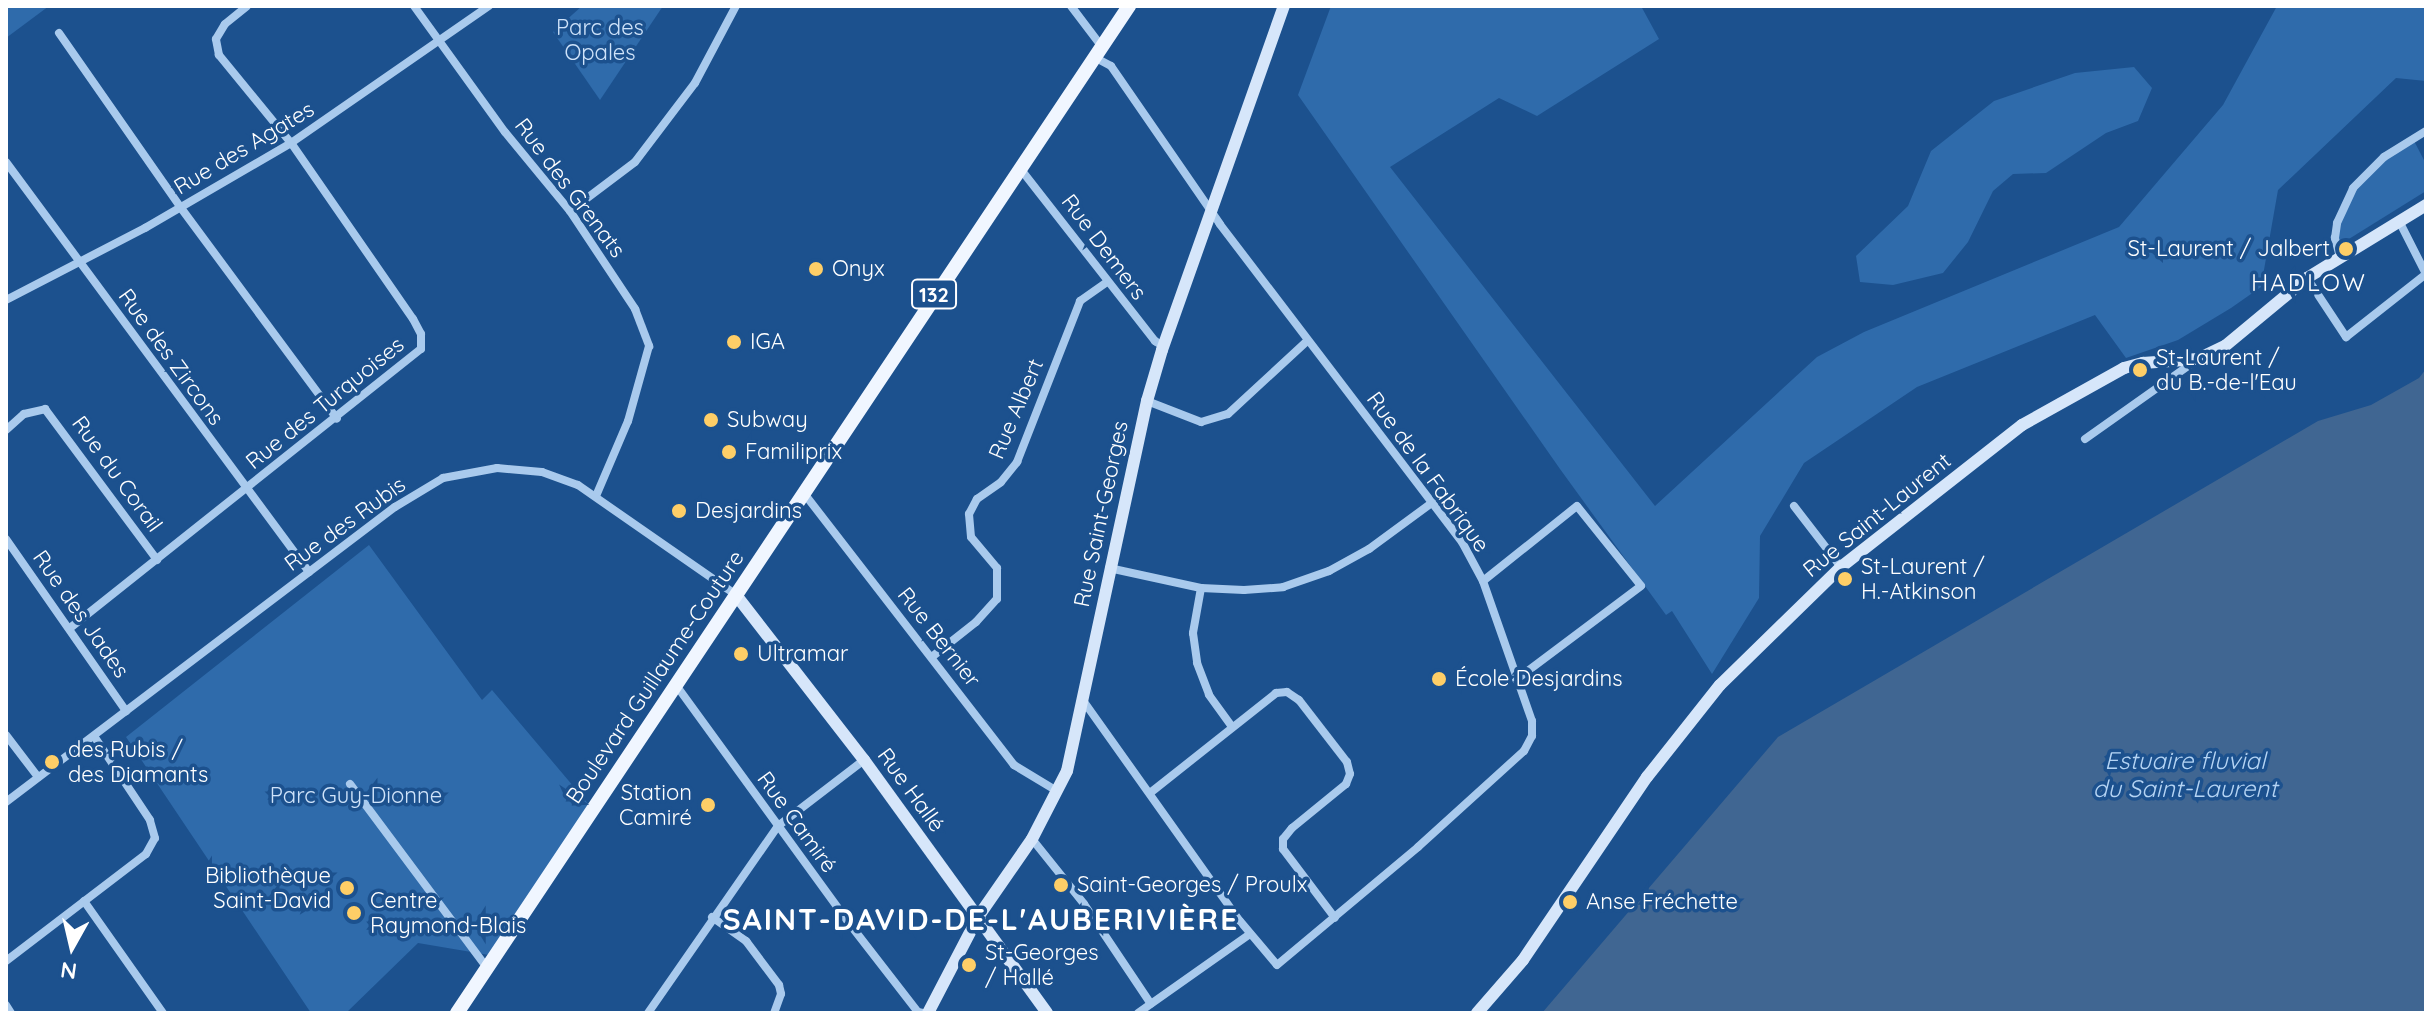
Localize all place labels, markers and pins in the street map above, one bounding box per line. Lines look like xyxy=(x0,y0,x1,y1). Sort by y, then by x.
place label: St-Laurent / Jalbert xyxy=(2128,236,2330,262)
marker: St-Laurent / Jalbert xyxy=(2337,240,2355,258)
place label: Onyx xyxy=(832,256,885,282)
marker: Onyx xyxy=(807,260,825,278)
place label: IGA xyxy=(750,329,785,355)
marker: IGA xyxy=(725,333,743,351)
place label: St-Laurent / du B.-de-l'Eau xyxy=(2156,344,2297,396)
marker: St-Laurent / du B.-de-l'Eau xyxy=(2131,361,2149,379)
place label: Subway xyxy=(727,407,808,433)
marker: Subway xyxy=(702,411,720,429)
place label: Familiprix xyxy=(745,439,842,465)
marker: Familiprix xyxy=(720,443,738,461)
place label: Desjardins xyxy=(695,498,802,524)
marker: Desjardins xyxy=(670,502,688,520)
place label: St-Laurent / H.-Atkinson xyxy=(1861,553,1985,604)
marker: St-Laurent / H.-Atkinson xyxy=(1836,570,1854,588)
place label: Ultramar xyxy=(757,641,849,667)
marker: Ultramar xyxy=(732,645,750,663)
place label: École Desjardins xyxy=(1455,666,1623,692)
marker: École Desjardins xyxy=(1430,670,1448,688)
place label: des Rubis / des Diamants xyxy=(68,736,208,788)
marker: des Rubis / des Diamants xyxy=(43,753,61,771)
place label: Station Camiré xyxy=(619,779,692,830)
marker: Station Camiré xyxy=(699,796,717,814)
place label: Bibliothèque Saint-David xyxy=(205,862,331,914)
place label: Saint-Georges / Proulx xyxy=(1077,872,1307,898)
marker: Saint-Georges / Proulx xyxy=(1052,876,1070,894)
marker: Bibliothèque Saint-David xyxy=(338,879,356,897)
place label: Centre Raymond-Blais xyxy=(370,887,526,938)
place label: Anse Fréchette xyxy=(1586,889,1738,915)
marker: Anse Fréchette xyxy=(1561,893,1579,911)
marker: Centre Raymond-Blais xyxy=(345,904,363,922)
place label: St-Georges / Hallé xyxy=(985,939,1099,990)
marker: St-Georges / Hallé xyxy=(960,956,978,974)

